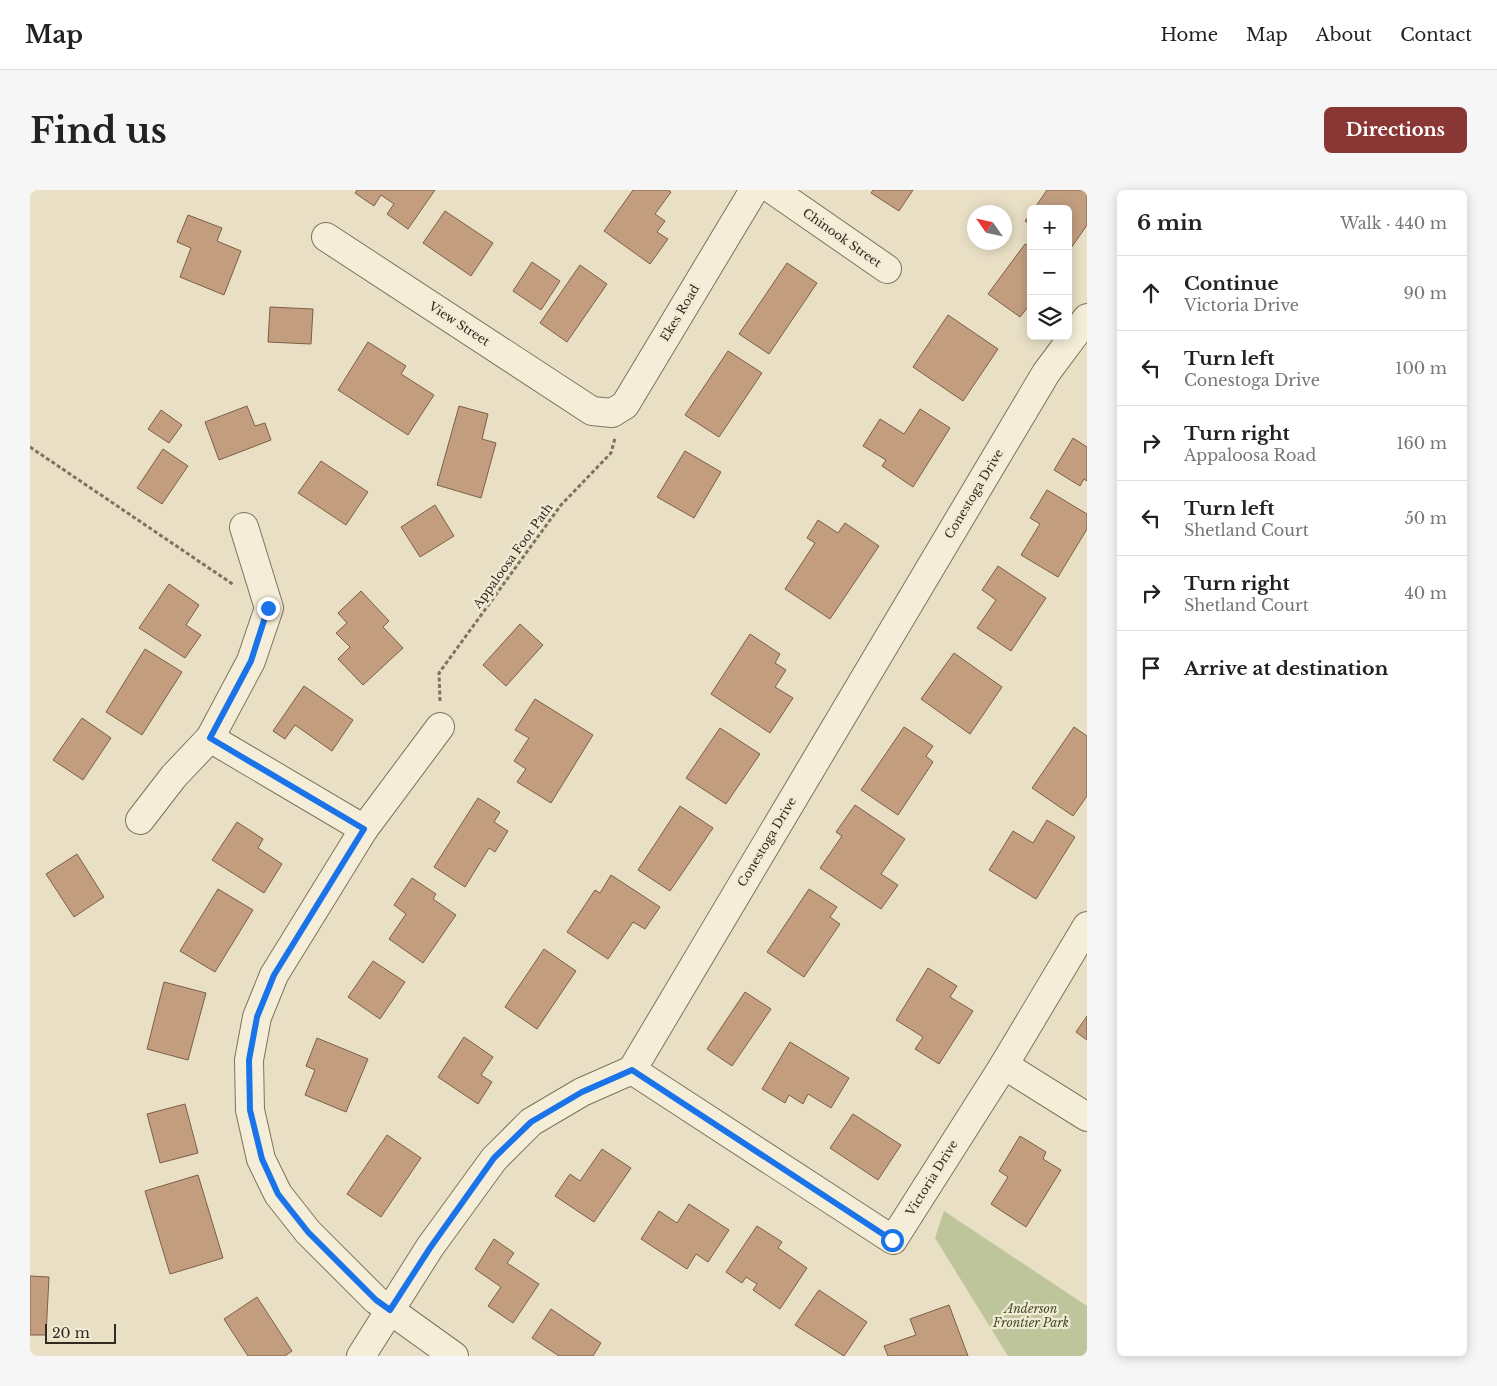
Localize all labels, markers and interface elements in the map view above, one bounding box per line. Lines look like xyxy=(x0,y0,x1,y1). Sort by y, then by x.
text: Map xyxy=(25,20,83,49)
text: Home xyxy=(1160,24,1218,46)
text: Map xyxy=(1246,24,1288,46)
text: About xyxy=(1316,24,1372,46)
text: Contact xyxy=(1400,24,1472,46)
button: Directions xyxy=(1324,107,1467,153)
text: Find us xyxy=(30,109,167,152)
street label: Chinook Street xyxy=(800,205,885,271)
north arrow xyxy=(967,205,1012,250)
map controls xyxy=(1027,205,1072,340)
button: + xyxy=(1027,205,1072,250)
text: 6 min xyxy=(1137,210,1203,236)
text: Walk · 440 m xyxy=(1340,213,1447,233)
button: − xyxy=(1027,250,1072,295)
text: Continue xyxy=(1184,272,1279,295)
icon: ahead xyxy=(1137,279,1165,307)
street label: Ekes Road xyxy=(657,282,702,344)
text: 90 m xyxy=(1404,283,1447,303)
button: layers xyxy=(1027,295,1072,340)
text: Victoria Drive xyxy=(1184,295,1299,315)
street label: View Street xyxy=(425,298,493,349)
text: Turn left xyxy=(1184,347,1275,370)
icon: left xyxy=(1137,354,1165,382)
text: 100 m xyxy=(1395,358,1447,378)
text: Conestoga Drive xyxy=(1184,370,1320,390)
text: Turn right xyxy=(1184,422,1290,445)
icon: right xyxy=(1137,429,1165,457)
text: 160 m xyxy=(1396,433,1447,453)
text: Appaloosa Road xyxy=(1184,445,1316,465)
street label: Conestoga Drive xyxy=(941,446,1006,541)
text: Turn left xyxy=(1184,497,1275,520)
street label: Appaloosa Foot Path xyxy=(469,500,556,612)
icon: left xyxy=(1137,504,1165,532)
text: 50 m xyxy=(1405,508,1447,528)
text: Shetland Court xyxy=(1184,520,1309,540)
text: Turn right xyxy=(1184,572,1290,595)
icon: right xyxy=(1137,579,1165,607)
text: 40 m xyxy=(1404,583,1447,603)
text: Shetland Court xyxy=(1184,595,1309,615)
route end xyxy=(257,597,280,620)
icon: arrive xyxy=(1137,654,1165,682)
text: Arrive at destination xyxy=(1184,657,1388,680)
street label: Conestoga Drive xyxy=(734,794,799,889)
street label: Victoria Drive xyxy=(902,1137,961,1219)
route start xyxy=(881,1229,904,1252)
park label: Anderson Frontier Park xyxy=(992,1301,1069,1330)
scale bar xyxy=(45,1321,116,1344)
text: 20 m xyxy=(52,1324,90,1342)

